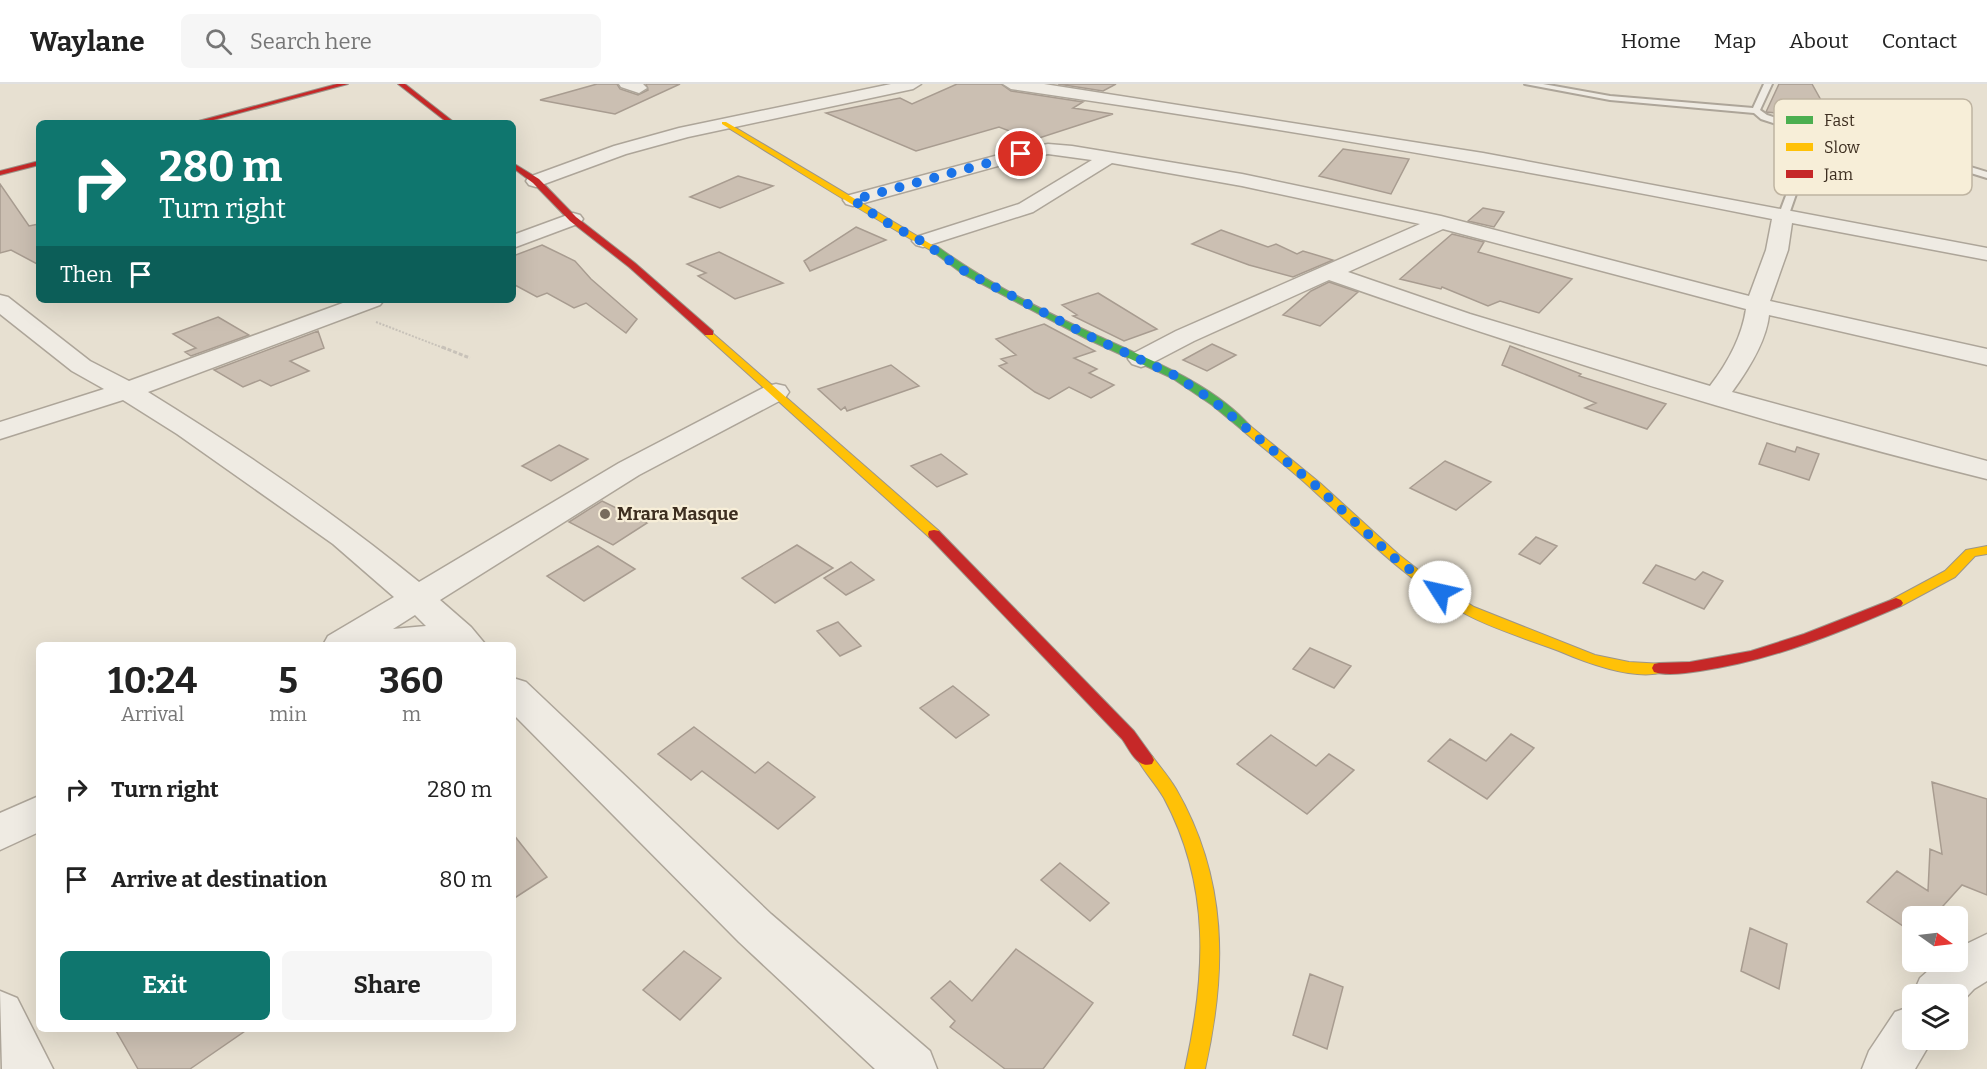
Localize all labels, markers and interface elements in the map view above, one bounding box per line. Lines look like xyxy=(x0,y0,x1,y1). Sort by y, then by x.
search box xyxy=(181,14,601,68)
text: Waylane xyxy=(30,25,145,58)
icon: search xyxy=(202,25,235,58)
text: Search here xyxy=(250,28,372,55)
text: Home xyxy=(1621,28,1681,54)
text: Map xyxy=(1714,28,1756,54)
text: About xyxy=(1789,28,1849,54)
text: Contact xyxy=(1882,28,1957,54)
legend xyxy=(1774,99,1972,195)
text: Fast xyxy=(1824,111,1855,130)
pin xyxy=(995,128,1046,179)
icon: arrive xyxy=(1004,137,1037,170)
text: Slow xyxy=(1824,138,1860,157)
text: 280 m xyxy=(159,142,282,192)
icon: right xyxy=(60,144,138,222)
text: Jam xyxy=(1823,165,1853,184)
text: Turn right xyxy=(159,193,286,225)
icon: arrive xyxy=(124,258,157,291)
text: Then xyxy=(60,261,112,288)
place label: Mrara Masque xyxy=(617,503,738,525)
marker: Mrara Masque xyxy=(598,507,612,521)
position arrow xyxy=(1408,560,1472,624)
text: 10:24 xyxy=(108,659,197,703)
text: 5 xyxy=(278,659,298,703)
text: 360 xyxy=(379,659,444,703)
text: Arrival xyxy=(121,702,184,726)
text: min xyxy=(269,702,307,726)
text: m xyxy=(402,702,421,726)
icon: right xyxy=(60,773,93,806)
text: Turn right xyxy=(111,776,219,803)
text: 280 m xyxy=(427,776,492,803)
icon: arrive xyxy=(60,863,93,896)
text: Arrive at destination xyxy=(111,866,327,893)
text: 80 m xyxy=(439,866,492,893)
north arrow xyxy=(1902,906,1968,972)
map controls xyxy=(1902,906,1968,1050)
button: Exit xyxy=(60,951,270,1020)
button: Share xyxy=(282,951,492,1020)
button: layers xyxy=(1902,984,1968,1050)

